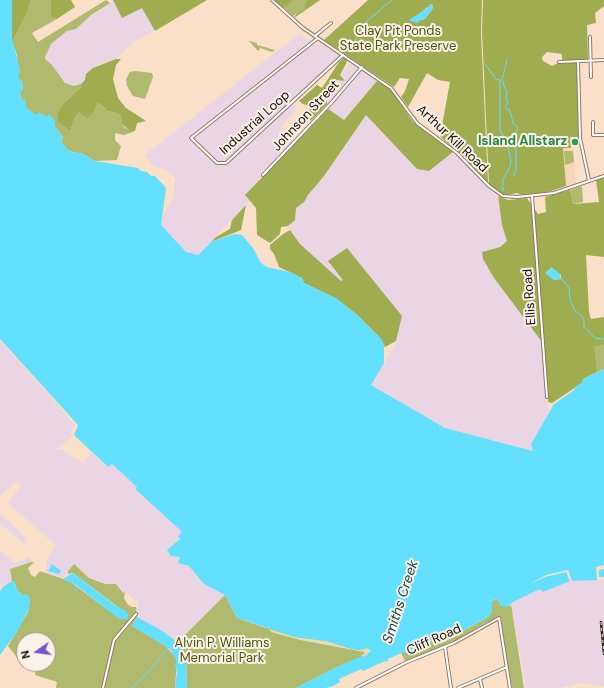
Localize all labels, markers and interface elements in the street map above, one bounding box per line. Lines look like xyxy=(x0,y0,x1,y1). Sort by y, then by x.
park label: Clay Pit Ponds State Park Preserve xyxy=(340,24,456,55)
street label: Johnson Street xyxy=(269,77,343,155)
street label: Industrial Loop xyxy=(217,87,293,159)
street label: Arthur Kill Road xyxy=(413,102,491,176)
place label: Island Allstarz xyxy=(478,134,567,150)
marker: Island Allstarz xyxy=(570,137,580,147)
street label: Ellis Road xyxy=(520,268,540,326)
water label: Smiths Creek xyxy=(380,558,422,646)
street label: Cliff Road xyxy=(404,621,464,659)
north arrow xyxy=(16,632,56,672)
park label: Alvin P. Williams Memorial Park xyxy=(175,636,269,667)
text: N xyxy=(18,649,33,660)

